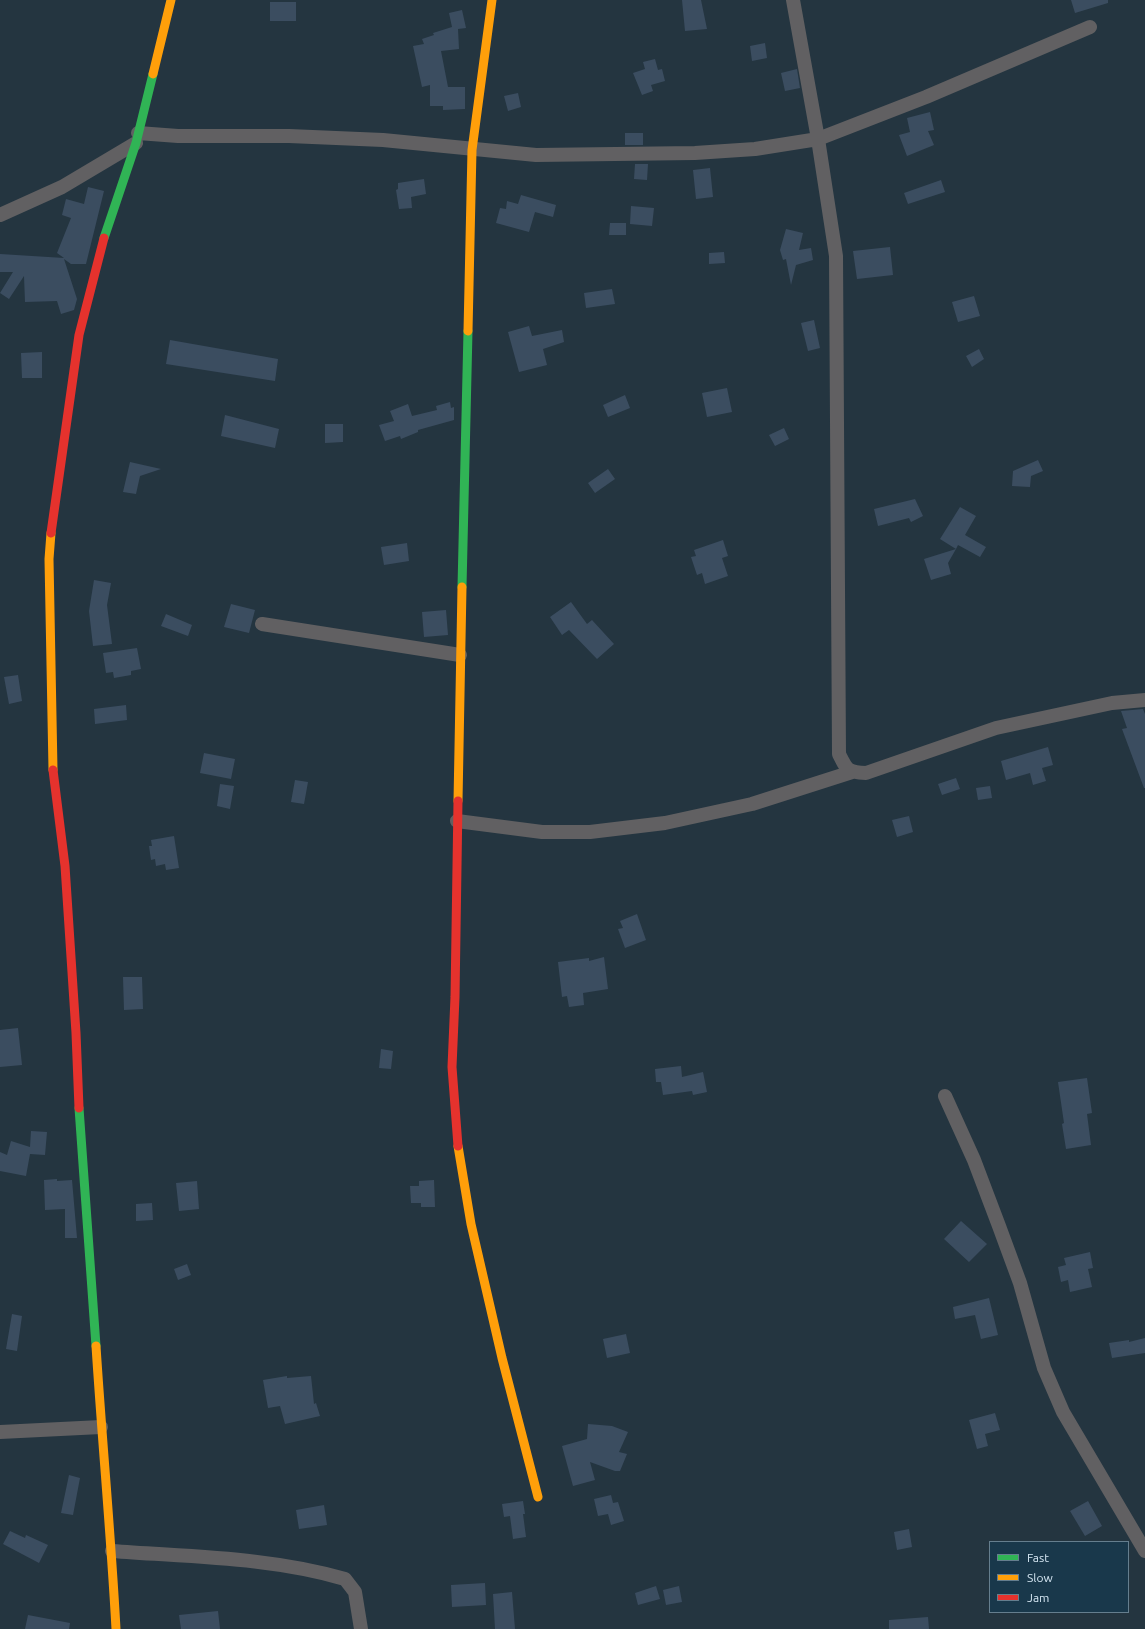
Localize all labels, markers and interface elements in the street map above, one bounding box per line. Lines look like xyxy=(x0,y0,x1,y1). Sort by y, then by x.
legend xyxy=(989,1541,1129,1613)
text: Fast xyxy=(1027,1551,1049,1564)
text: Slow xyxy=(1027,1571,1053,1584)
text: Jam xyxy=(1027,1591,1049,1604)

